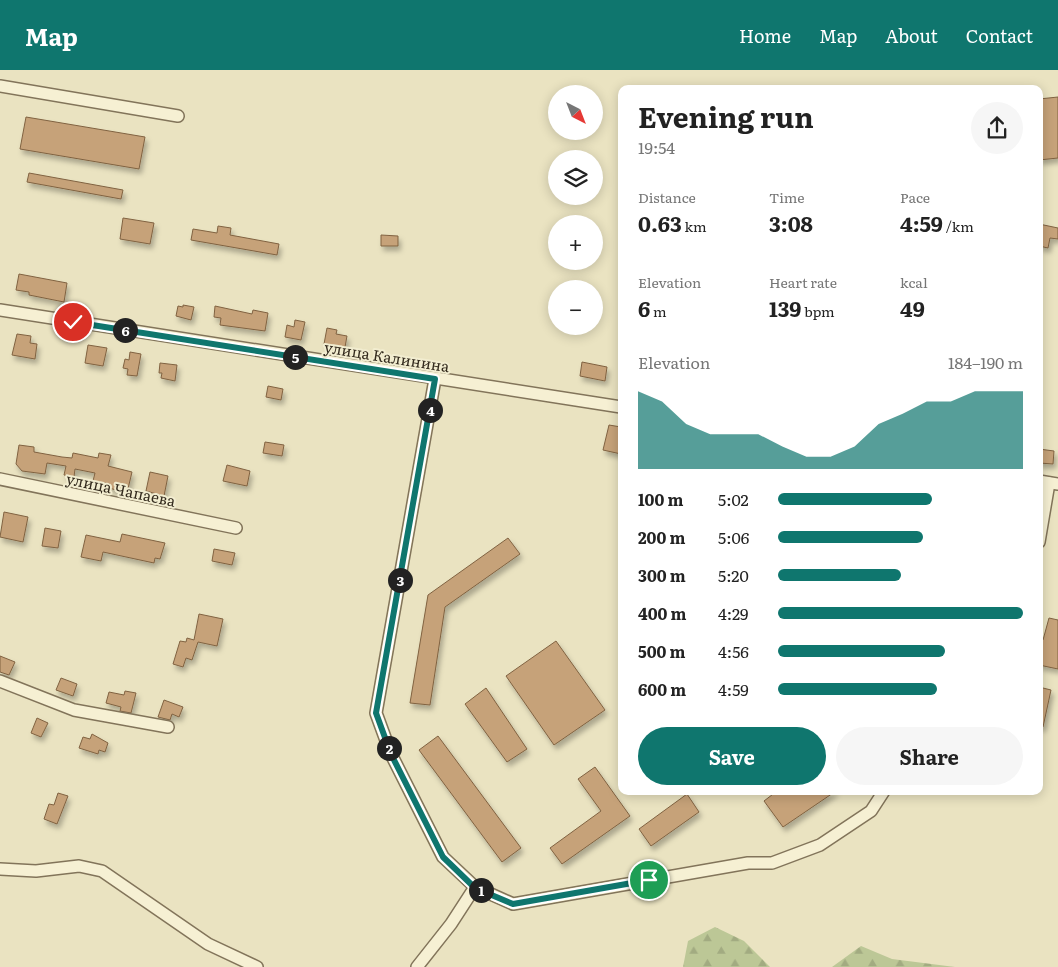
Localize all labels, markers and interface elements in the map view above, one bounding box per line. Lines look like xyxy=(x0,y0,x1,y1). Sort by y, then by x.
text: Map xyxy=(25,18,78,53)
text: Home xyxy=(739,22,791,49)
text: Map xyxy=(819,22,857,49)
text: About xyxy=(885,22,938,49)
text: Contact xyxy=(966,22,1033,49)
north arrow xyxy=(548,85,602,140)
map controls xyxy=(548,85,603,335)
text: Evening run xyxy=(638,95,814,137)
button: share xyxy=(971,102,1023,154)
text: 19:54 xyxy=(638,135,675,159)
button: layers xyxy=(548,150,603,205)
text: Distance xyxy=(638,187,696,207)
text: Time xyxy=(769,187,805,207)
text: Pace xyxy=(900,187,930,207)
text: 0.63 xyxy=(638,207,682,238)
text: 3:08 xyxy=(769,207,813,238)
text: 4:59 xyxy=(900,207,943,238)
button: + xyxy=(548,215,603,270)
text: km xyxy=(682,216,707,236)
text: /km xyxy=(943,216,974,236)
text: Elevation xyxy=(638,272,701,292)
text: Heart rate xyxy=(769,272,837,292)
text: kcal xyxy=(900,272,928,292)
button: − xyxy=(548,280,603,335)
text: 6 xyxy=(638,292,650,323)
text: 139 xyxy=(769,292,801,323)
text: 49 xyxy=(900,292,925,323)
pin xyxy=(52,301,94,343)
text: m xyxy=(650,301,667,321)
text: bpm xyxy=(801,301,835,321)
icon: check xyxy=(59,308,87,336)
pin: 6 xyxy=(112,318,138,342)
text: 6 xyxy=(121,320,130,340)
street label: улица Калинина xyxy=(323,335,452,377)
pin: 5 xyxy=(282,344,308,370)
text: 5 xyxy=(292,347,299,367)
text: Elevation xyxy=(638,350,710,374)
text: 184–190 m xyxy=(948,350,1023,374)
pin: 4 xyxy=(418,398,442,422)
text: 4 xyxy=(426,400,435,420)
street label: улица Чапаева xyxy=(64,466,179,512)
text: 100 m xyxy=(638,487,684,511)
text: 5:02 xyxy=(718,487,749,511)
text: 200 m xyxy=(638,525,685,549)
text: 5:06 xyxy=(718,525,749,549)
text: 300 m xyxy=(638,563,686,587)
text: 5:20 xyxy=(718,563,749,587)
pin: 3 xyxy=(388,568,412,592)
text: 3 xyxy=(397,570,404,590)
text: 400 m xyxy=(638,601,687,625)
text: 4:29 xyxy=(718,601,748,625)
text: 500 m xyxy=(638,639,686,663)
text: 4:56 xyxy=(718,639,749,663)
text: 600 m xyxy=(638,677,686,701)
text: 4:59 xyxy=(718,677,749,701)
button: Save xyxy=(638,727,826,785)
button: Share xyxy=(836,727,1023,785)
pin: 2 xyxy=(376,736,402,760)
text: 2 xyxy=(386,738,393,758)
pin xyxy=(628,859,670,901)
icon: arrive xyxy=(635,866,663,894)
pin: 1 xyxy=(468,878,494,902)
text: 1 xyxy=(479,880,484,900)

